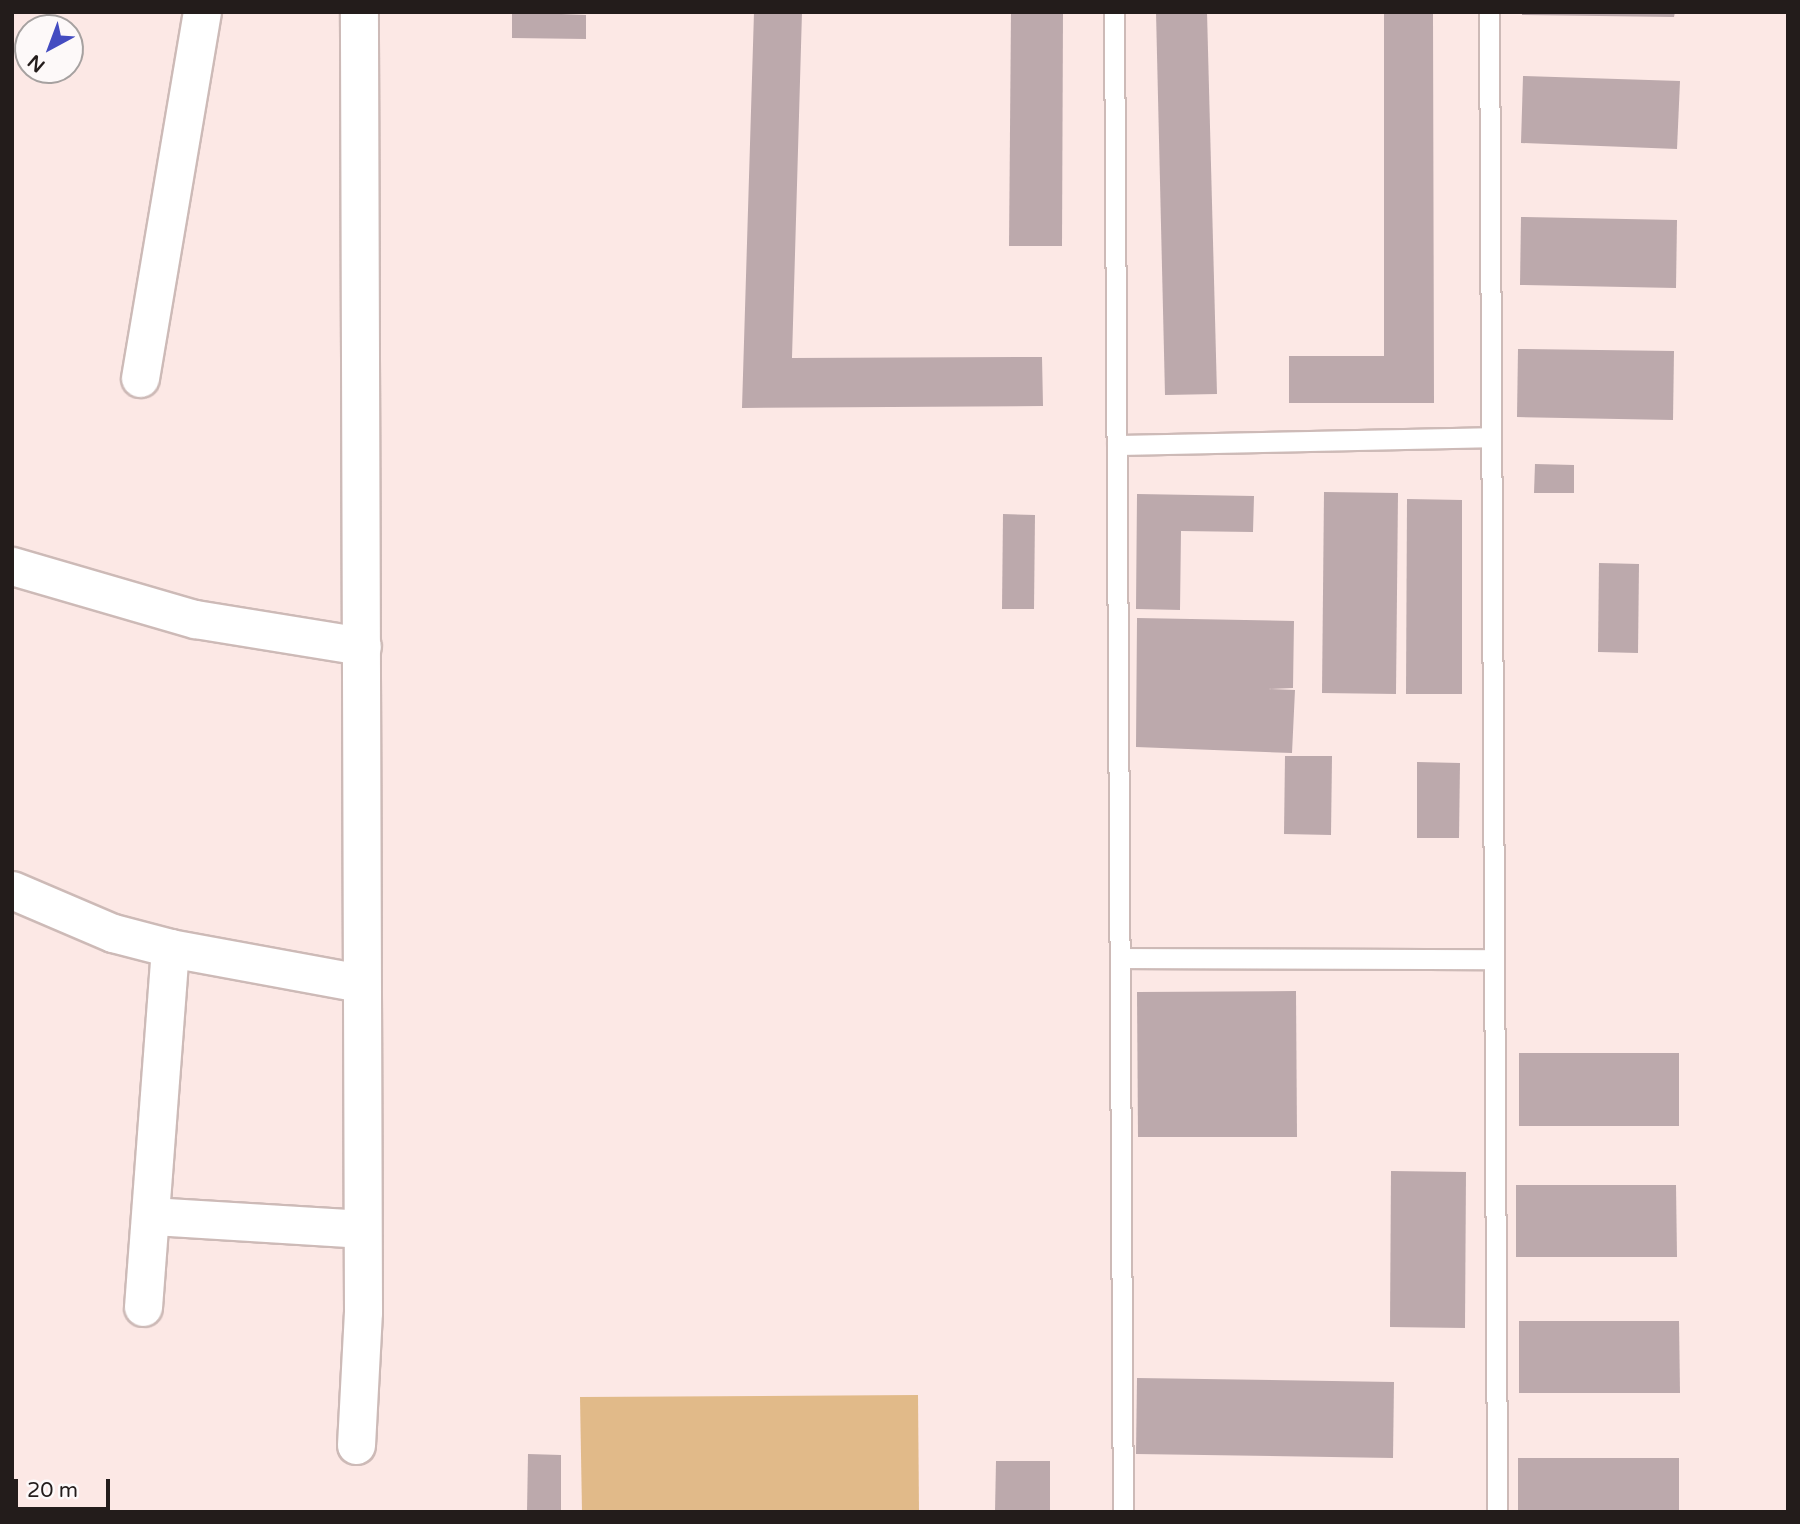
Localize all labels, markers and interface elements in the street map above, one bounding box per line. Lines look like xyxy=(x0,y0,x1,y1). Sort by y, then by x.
north arrow xyxy=(14,14,84,84)
text: N xyxy=(24,50,50,77)
scale bar xyxy=(18,1464,114,1508)
text: 20 m xyxy=(27,1478,78,1503)

